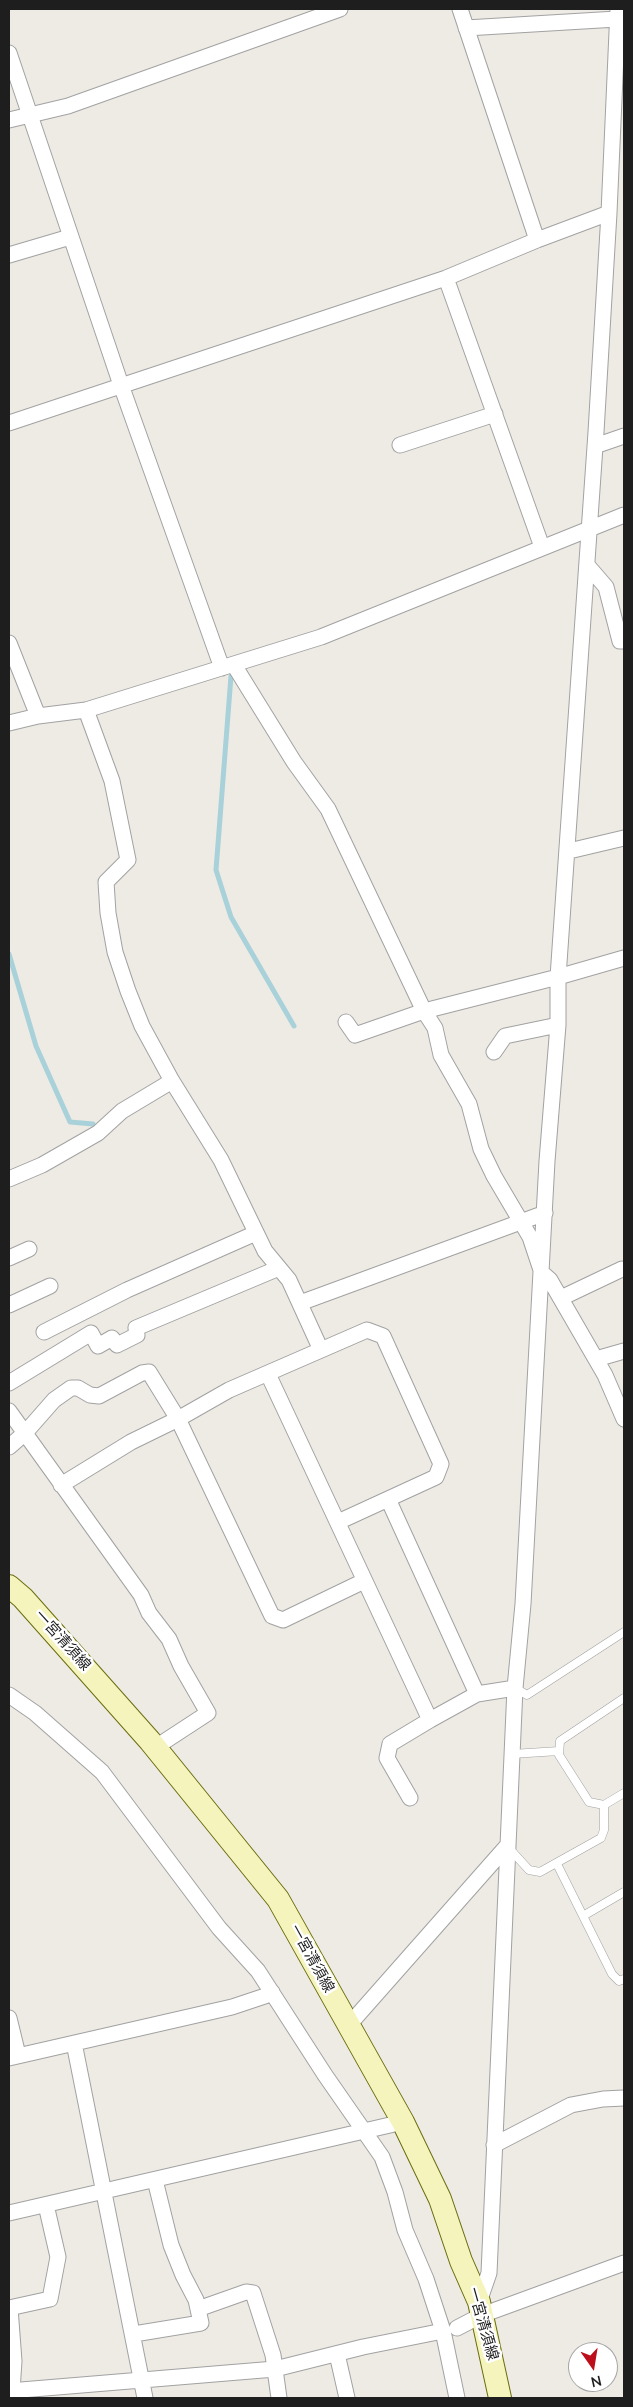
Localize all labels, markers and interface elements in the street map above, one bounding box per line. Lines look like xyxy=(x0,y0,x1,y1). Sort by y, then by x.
street label: 一宮清須線 xyxy=(30,1607,94,1675)
street label: 一宮清須線 xyxy=(285,1922,337,1996)
street label: 一宮清須線 xyxy=(463,2285,501,2363)
north arrow xyxy=(568,2342,618,2392)
text: N xyxy=(589,2371,604,2392)

